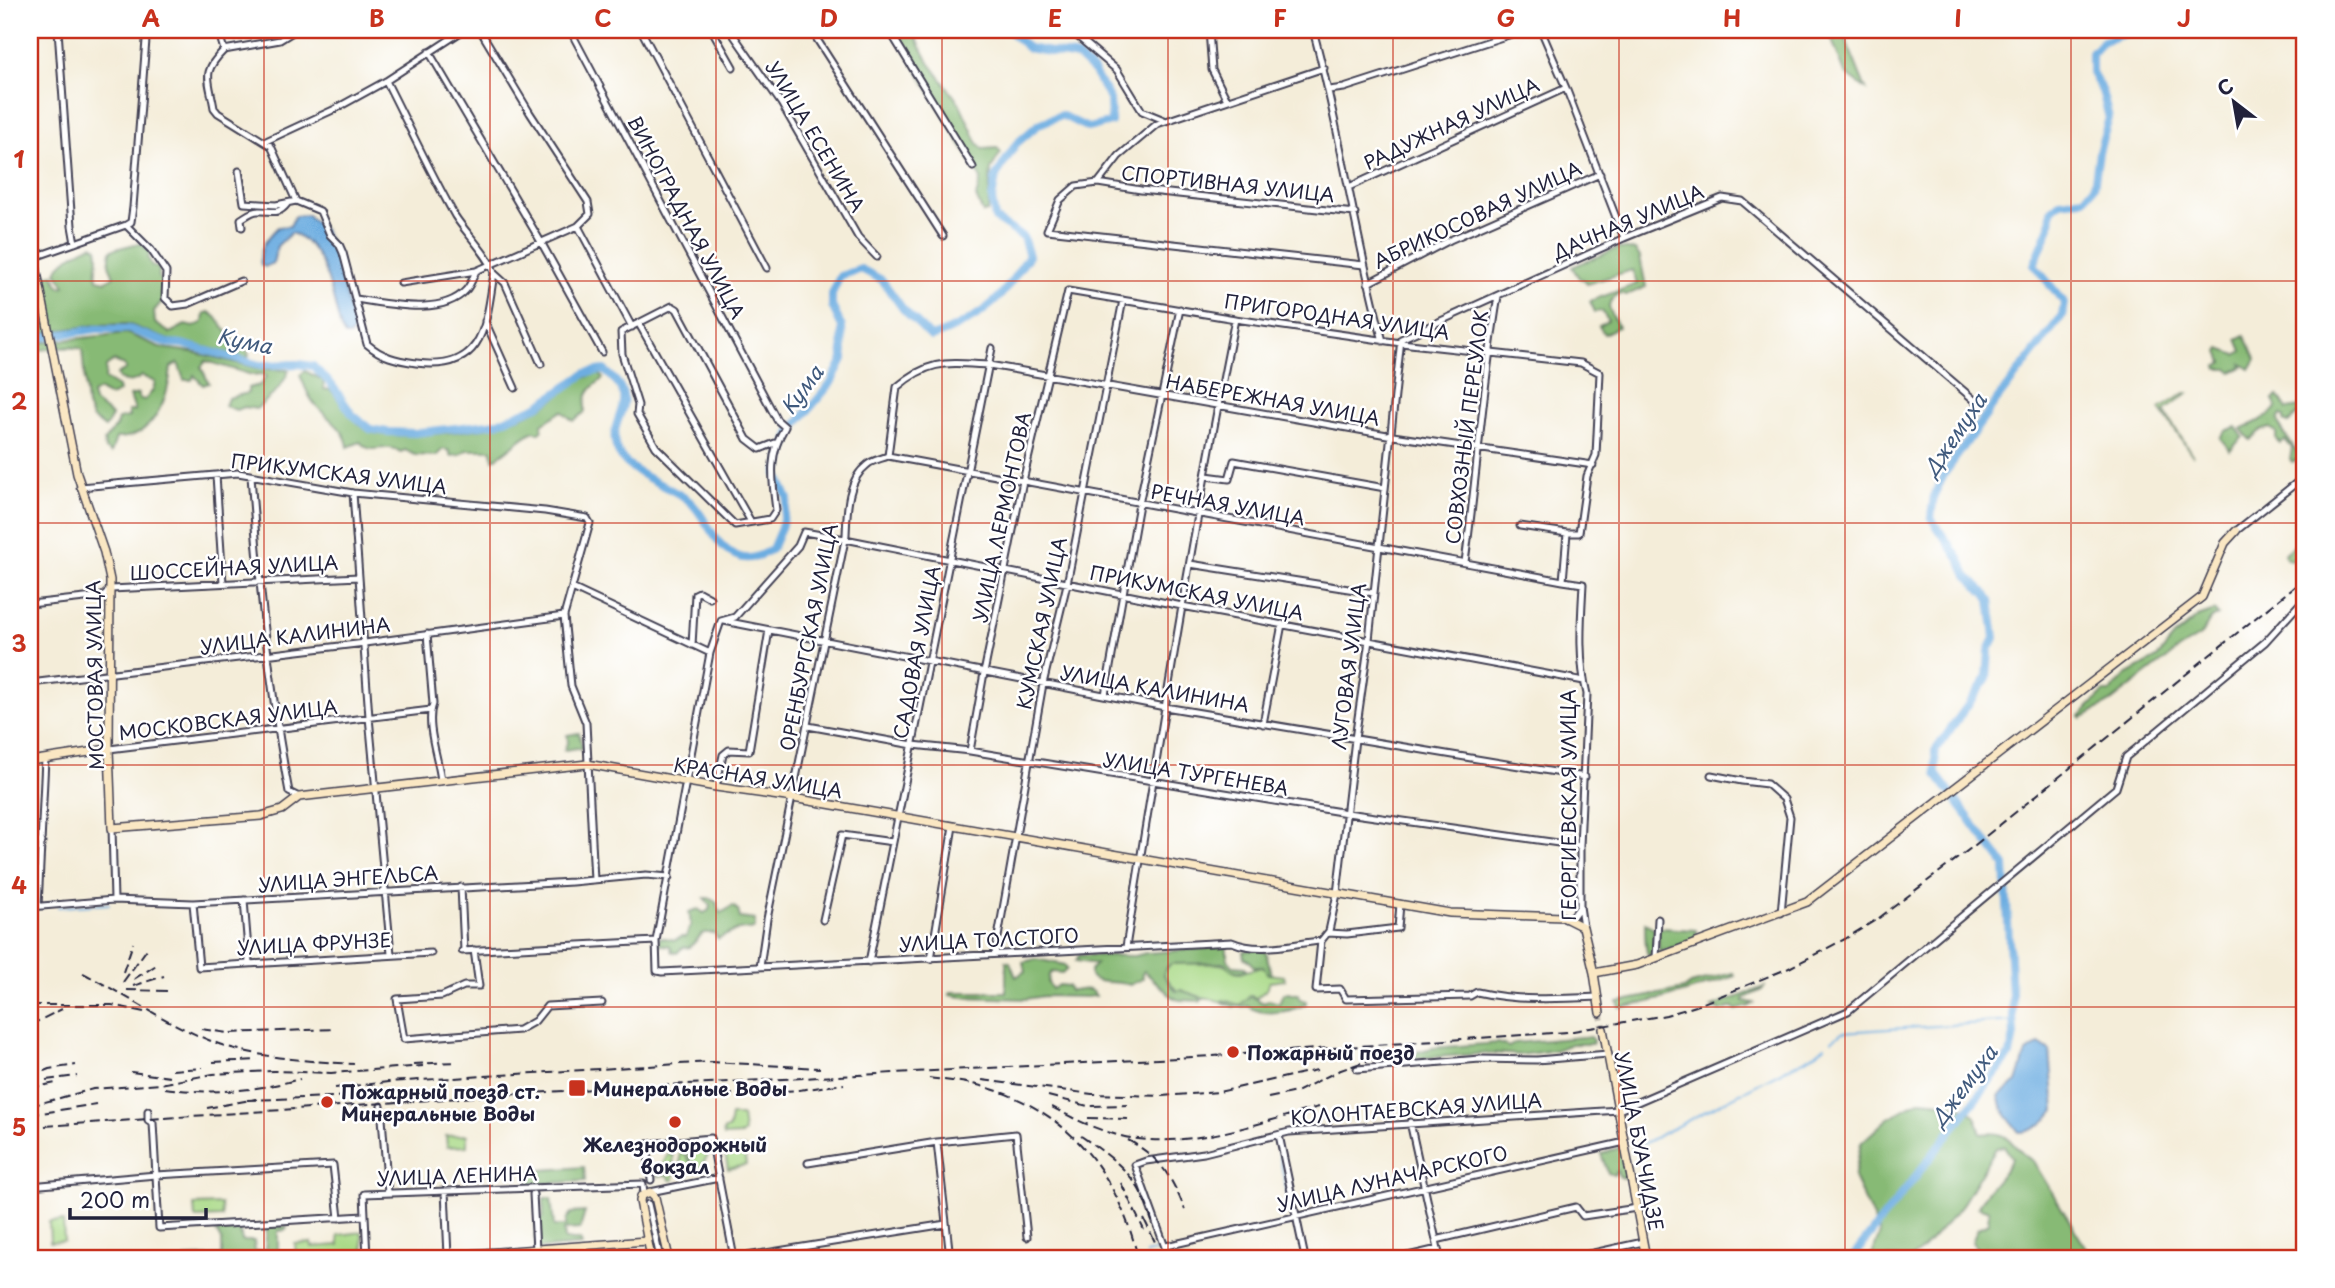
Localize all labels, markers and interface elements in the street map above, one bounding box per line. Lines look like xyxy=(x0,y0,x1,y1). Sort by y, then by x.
text: A xyxy=(142,0,160,35)
text: B xyxy=(369,0,385,35)
text: C xyxy=(594,0,612,35)
text: D xyxy=(820,0,838,35)
text: E xyxy=(1048,0,1062,35)
text: F xyxy=(1273,0,1287,35)
text: G xyxy=(1497,0,1515,35)
text: H xyxy=(1723,0,1741,35)
text: I xyxy=(1954,0,1962,35)
text: J xyxy=(2177,0,2191,35)
street label: УЛИЦА ЕСЕНИНА xyxy=(760,55,872,217)
north arrow xyxy=(2198,66,2268,136)
street label: РАДУЖНАЯ УЛИЦА xyxy=(1359,70,1543,176)
text: С xyxy=(2211,71,2238,102)
street label: ВИНОГРАДНАЯ УЛИЦА xyxy=(622,111,752,323)
text: 1 xyxy=(14,141,25,176)
street label: АБРИКОСОВАЯ УЛИЦА xyxy=(1368,153,1586,275)
street label: СПОРТИВНАЯ УЛИЦА xyxy=(1120,158,1336,208)
street label: ДАЧНАЯ УЛИЦА xyxy=(1547,177,1708,266)
street label: ПРИГОРОДНАЯ УЛИЦА xyxy=(1223,286,1451,346)
street label: СОВХОЗНЫЙ ПЕРЕУЛОК xyxy=(1438,308,1494,546)
water label: Кума xyxy=(215,319,276,362)
water label: Кума xyxy=(772,357,831,421)
street label: НАБЕРЕЖНАЯ УЛИЦА xyxy=(1164,366,1382,432)
text: 2 xyxy=(11,383,27,418)
water label: Джемуха xyxy=(1913,385,1994,484)
street label: УЛИЦА ЛЕРМОНТОВА xyxy=(965,409,1037,625)
street label: ПРИКУМСКАЯ УЛИЦА xyxy=(229,446,449,500)
street label: РЕЧНАЯ УЛИЦА xyxy=(1149,477,1307,531)
street label: ОРЕНБУРГСКАЯ УЛИЦА xyxy=(772,521,844,753)
street label: КУМСКАЯ УЛИЦА xyxy=(1009,534,1073,712)
street label: ШОССЕЙНАЯ УЛИЦА xyxy=(129,548,339,586)
street label: ПРИКУМСКАЯ УЛИЦА xyxy=(1088,558,1306,626)
street label: САДОВАЯ УЛИЦА xyxy=(885,563,947,741)
street label: МОСТОВАЯ УЛИЦА xyxy=(78,580,110,770)
street label: ЛУГОВАЯ УЛИЦА xyxy=(1324,581,1372,751)
street label: УЛИЦА КАЛИНИНА xyxy=(198,609,392,661)
text: 3 xyxy=(11,625,27,660)
street label: УЛИЦА КАЛИНИНА xyxy=(1058,658,1252,718)
street label: ГЕОРГИЕВСКАЯ УЛИЦА xyxy=(1554,689,1582,921)
street label: МОСКОВСКАЯ УЛИЦА xyxy=(117,692,339,746)
street label: УЛИЦА ТУРГЕНЕВА xyxy=(1101,745,1291,802)
street label: КРАСНАЯ УЛИЦА xyxy=(671,750,845,804)
street label: УЛИЦА ЭНГЕЛЬСА xyxy=(257,858,439,898)
text: 4 xyxy=(11,867,27,902)
street label: УЛИЦА ТОЛСТОГО xyxy=(898,920,1080,958)
street label: УЛИЦА ФРУНЗЕ xyxy=(236,925,392,961)
water label: Джемуха xyxy=(1920,1037,2005,1134)
place label: Пожарный поезд xyxy=(1247,1038,1414,1066)
marker: Пожарный поезд xyxy=(1225,1044,1241,1060)
street label: УЛИЦА БУАЧИДЗЕ xyxy=(1609,1049,1671,1233)
place label: Минеральные Воды xyxy=(593,1074,787,1102)
place label: Пожарный поезд ст. Минеральные Воды xyxy=(341,1077,540,1127)
marker: Минеральные Воды xyxy=(567,1078,587,1098)
street label: КОЛОНТАЕВСКАЯ УЛИЦА xyxy=(1289,1085,1543,1131)
marker: Пожарный поезд ст. Минеральные Воды xyxy=(319,1094,335,1110)
text: 5 xyxy=(12,1109,26,1144)
marker: Железнодорожный вокзал xyxy=(667,1114,683,1130)
place label: Железнодорожный вокзал xyxy=(583,1130,767,1180)
street label: УЛИЦА ЛУНАЧАРСКОГО xyxy=(1274,1138,1510,1218)
street label: УЛИЦА ЛЕНИНА xyxy=(376,1158,538,1192)
scale bar xyxy=(70,1176,206,1220)
text: 200 m xyxy=(80,1183,150,1215)

